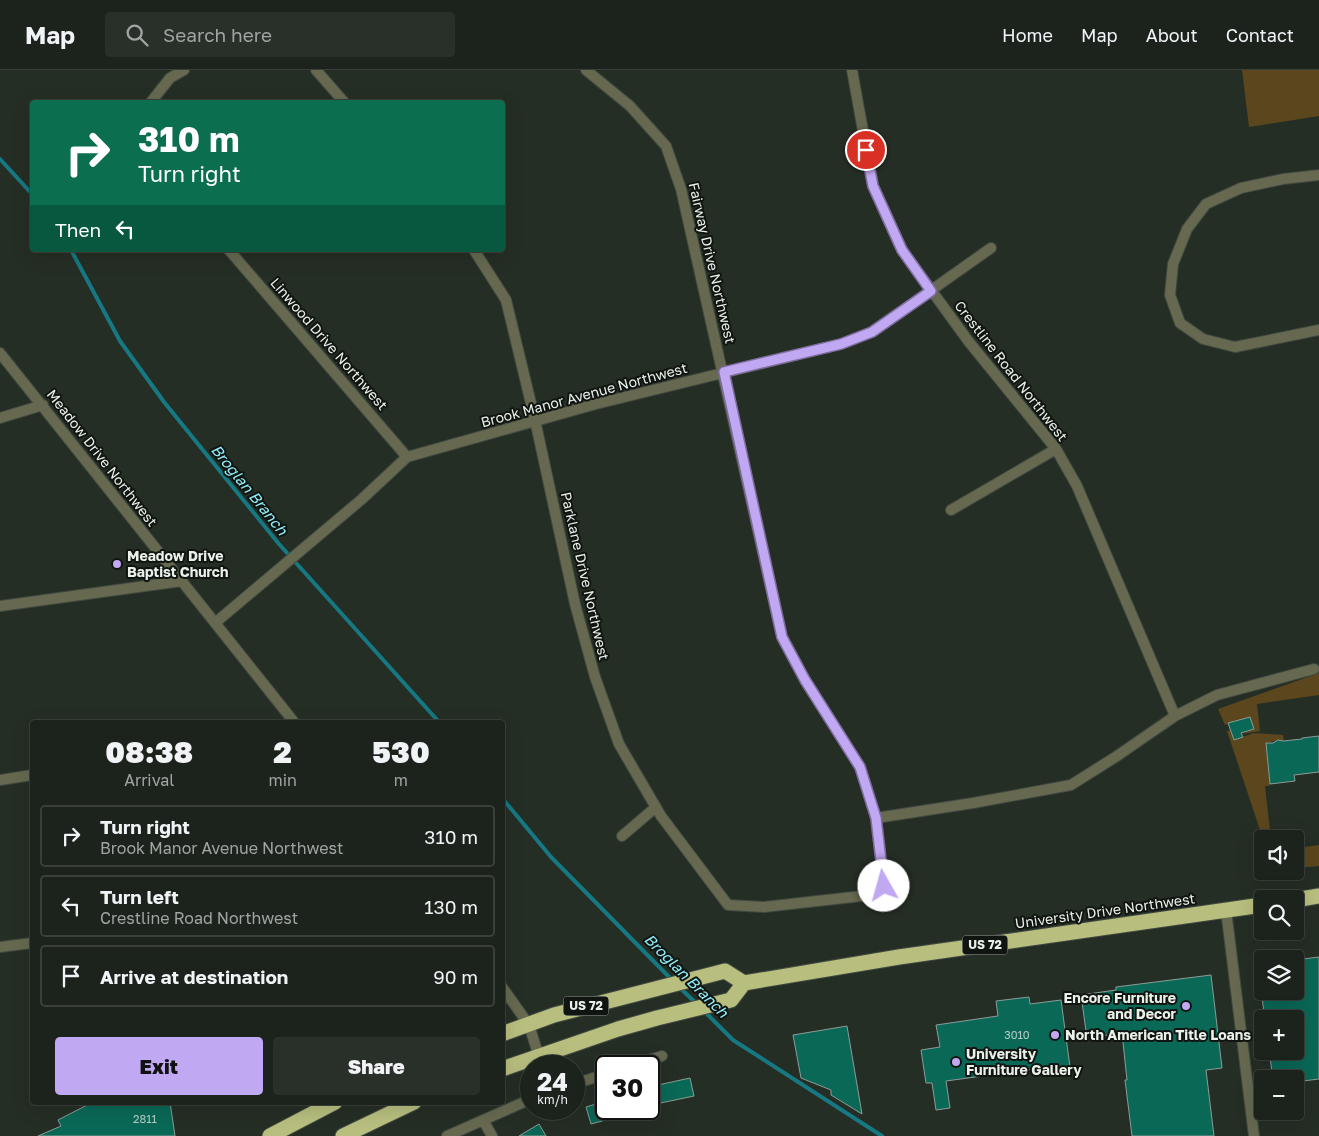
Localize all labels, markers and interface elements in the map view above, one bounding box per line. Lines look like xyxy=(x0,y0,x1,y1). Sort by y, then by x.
search box xyxy=(105,12,455,57)
text: Map xyxy=(25,20,75,49)
icon: search xyxy=(123,21,151,49)
text: Search here xyxy=(163,23,272,46)
text: Home xyxy=(1002,24,1053,46)
text: Map xyxy=(1081,24,1118,46)
text: About xyxy=(1146,24,1198,46)
text: Contact xyxy=(1226,24,1294,46)
text: 310 m xyxy=(138,118,240,160)
icon: right xyxy=(55,120,120,185)
pin xyxy=(845,129,887,171)
icon: arrive xyxy=(852,136,880,164)
text: Turn right xyxy=(138,160,241,187)
street label: Fairway Drive Northwest xyxy=(686,181,739,345)
icon: left xyxy=(111,215,139,243)
text: Then xyxy=(55,218,101,241)
street label: Linwood Drive Northwest xyxy=(267,274,391,413)
street label: Crestline Road Northwest xyxy=(951,297,1071,444)
street label: Brook Manor Avenue Northwest xyxy=(479,359,689,430)
street label: Meadow Drive Northwest xyxy=(44,386,161,530)
water label: Broglan Branch xyxy=(207,441,292,539)
street label: Parklane Drive Northwest xyxy=(558,490,613,662)
place label: Meadow Drive Baptist Church xyxy=(127,547,228,580)
marker: Meadow Drive Baptist Church xyxy=(111,558,123,570)
text: 08:38 xyxy=(105,734,193,770)
text: 2 xyxy=(273,734,292,770)
text: 530 xyxy=(372,734,430,770)
text: Arrival xyxy=(124,770,174,790)
text: min xyxy=(269,770,297,790)
text: m xyxy=(394,770,408,790)
text: Turn right xyxy=(100,815,190,838)
icon: right xyxy=(57,822,85,850)
text: 310 m xyxy=(424,825,478,848)
map controls xyxy=(1254,830,1304,1120)
button: sound xyxy=(1254,830,1304,880)
text: Brook Manor Avenue Northwest xyxy=(100,838,343,858)
position arrow xyxy=(857,859,909,911)
text: Turn left xyxy=(100,885,179,908)
street label: University Drive Northwest xyxy=(1014,889,1196,932)
button: search xyxy=(1254,890,1304,940)
icon: left xyxy=(57,892,85,920)
text: 130 m xyxy=(424,895,478,918)
text: Crestline Road Northwest xyxy=(100,908,298,928)
water label: Broglan Branch xyxy=(640,930,733,1022)
road number: US 72 xyxy=(962,936,1008,954)
button: layers xyxy=(1254,950,1304,1000)
icon: arrive xyxy=(57,962,85,990)
text: Arrive at destination xyxy=(100,965,288,988)
text: 90 m xyxy=(433,965,478,988)
place label: Encore Furniture and Decor xyxy=(1063,989,1177,1022)
road number: US 72 xyxy=(564,996,608,1016)
marker: Encore Furniture and Decor xyxy=(1180,1000,1192,1012)
button: + xyxy=(1254,1010,1304,1060)
place label: North American Title Loans xyxy=(1065,1026,1251,1043)
house number: 3010 xyxy=(1004,1028,1030,1041)
marker: North American Title Loans xyxy=(1049,1029,1061,1041)
button: Exit xyxy=(55,1037,263,1095)
button: Share xyxy=(273,1037,480,1095)
place label: University Furniture Gallery xyxy=(966,1045,1082,1078)
speed limit sign: 30 xyxy=(595,1055,660,1120)
marker: University Furniture Gallery xyxy=(950,1056,962,1068)
text: 24 xyxy=(537,1066,568,1097)
button: − xyxy=(1254,1070,1304,1120)
text: km/h xyxy=(537,1092,568,1107)
house number: 2811 xyxy=(133,1112,157,1125)

